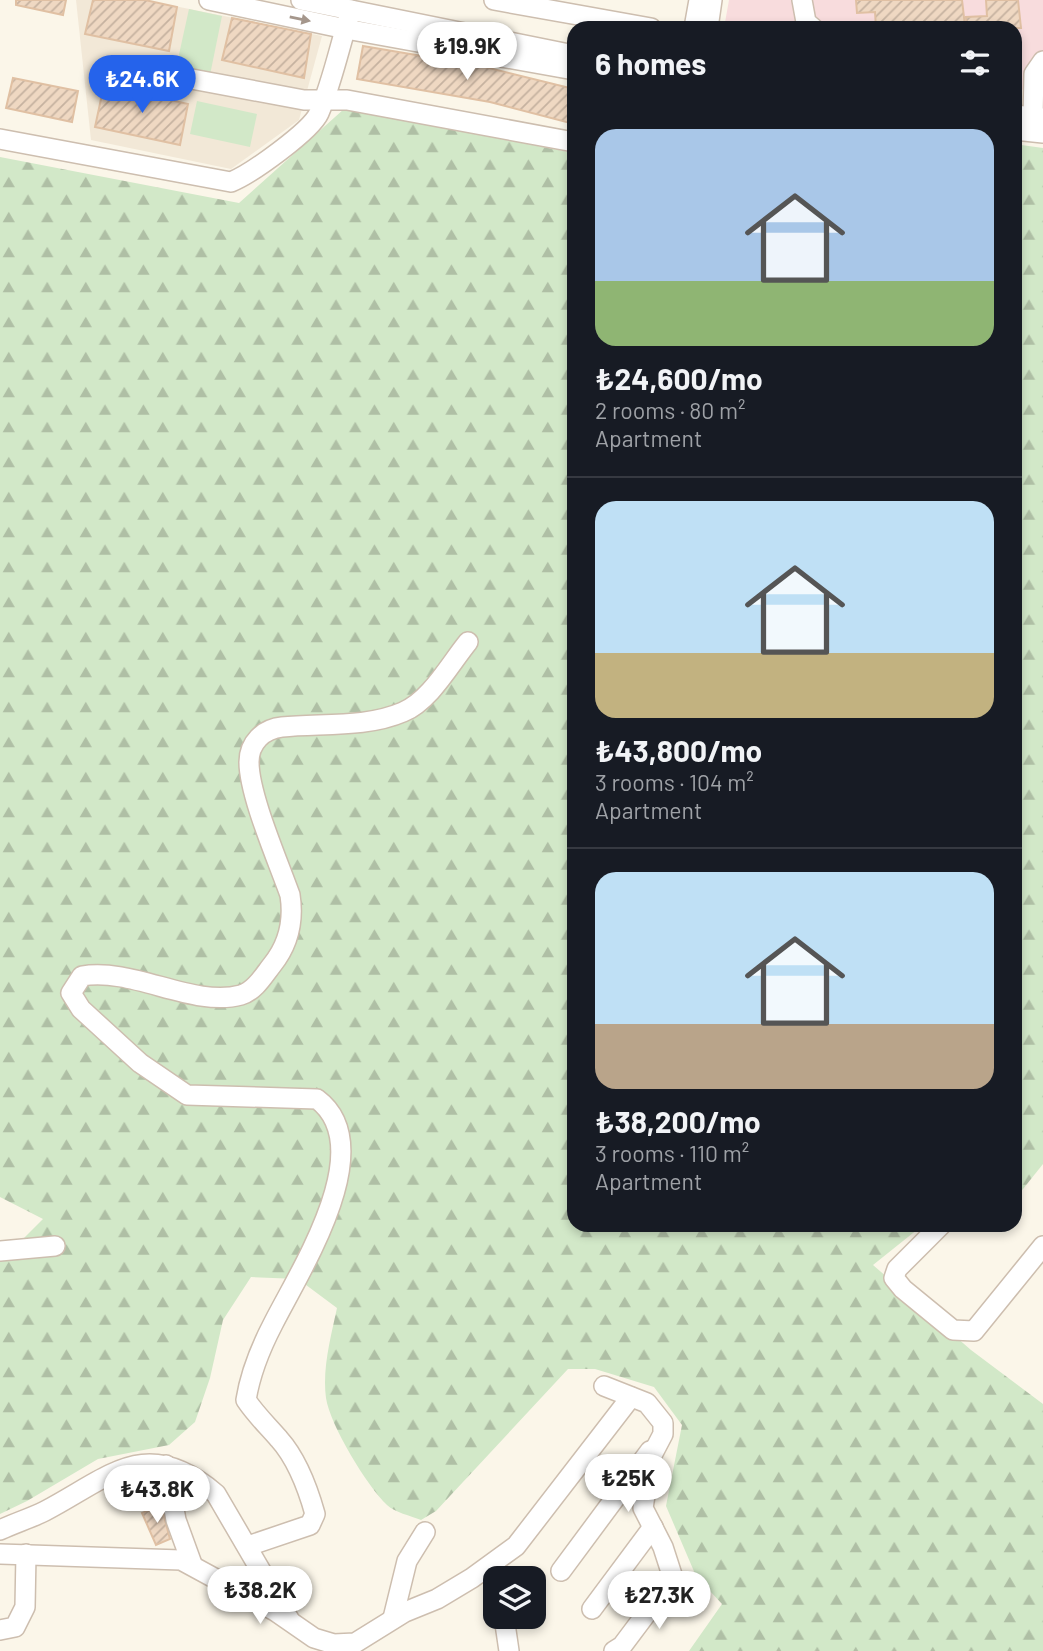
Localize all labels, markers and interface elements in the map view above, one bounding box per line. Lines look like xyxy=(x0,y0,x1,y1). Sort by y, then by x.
one-way arrow xyxy=(289,14,311,25)
pin: ₺19.9K xyxy=(410,22,524,82)
text: ₺19.9K xyxy=(433,31,501,59)
icon: filters xyxy=(956,44,994,82)
text: 6 homes xyxy=(595,45,706,81)
pin: ₺24.6K xyxy=(85,55,199,115)
text: ₺24.6K xyxy=(105,64,179,92)
icon: home xyxy=(732,175,858,301)
text: ₺24,600/mo xyxy=(595,360,763,396)
text: 2 rooms · 80 m² xyxy=(595,396,745,424)
text: Apartment xyxy=(595,424,702,452)
icon: home xyxy=(732,547,858,673)
text: ₺43,800/mo xyxy=(595,732,762,768)
text: 3 rooms · 104 m² xyxy=(595,768,754,796)
text: Apartment xyxy=(595,796,702,824)
icon: home xyxy=(732,918,858,1044)
text: ₺38,200/mo xyxy=(595,1103,761,1139)
text: 3 rooms · 110 m² xyxy=(595,1139,749,1167)
text: Apartment xyxy=(595,1167,702,1195)
pin: ₺25K xyxy=(587,1454,669,1514)
text: ₺25K xyxy=(601,1463,655,1491)
pin: ₺43.8K xyxy=(100,1466,214,1525)
text: ₺43.8K xyxy=(120,1474,194,1502)
pin: ₺38.2K xyxy=(203,1566,317,1626)
map controls xyxy=(483,1566,546,1629)
button: layers xyxy=(483,1566,546,1629)
pin: ₺27.3K xyxy=(602,1572,716,1631)
text: ₺38.2K xyxy=(223,1575,297,1603)
text: ₺27.3K xyxy=(624,1580,694,1608)

